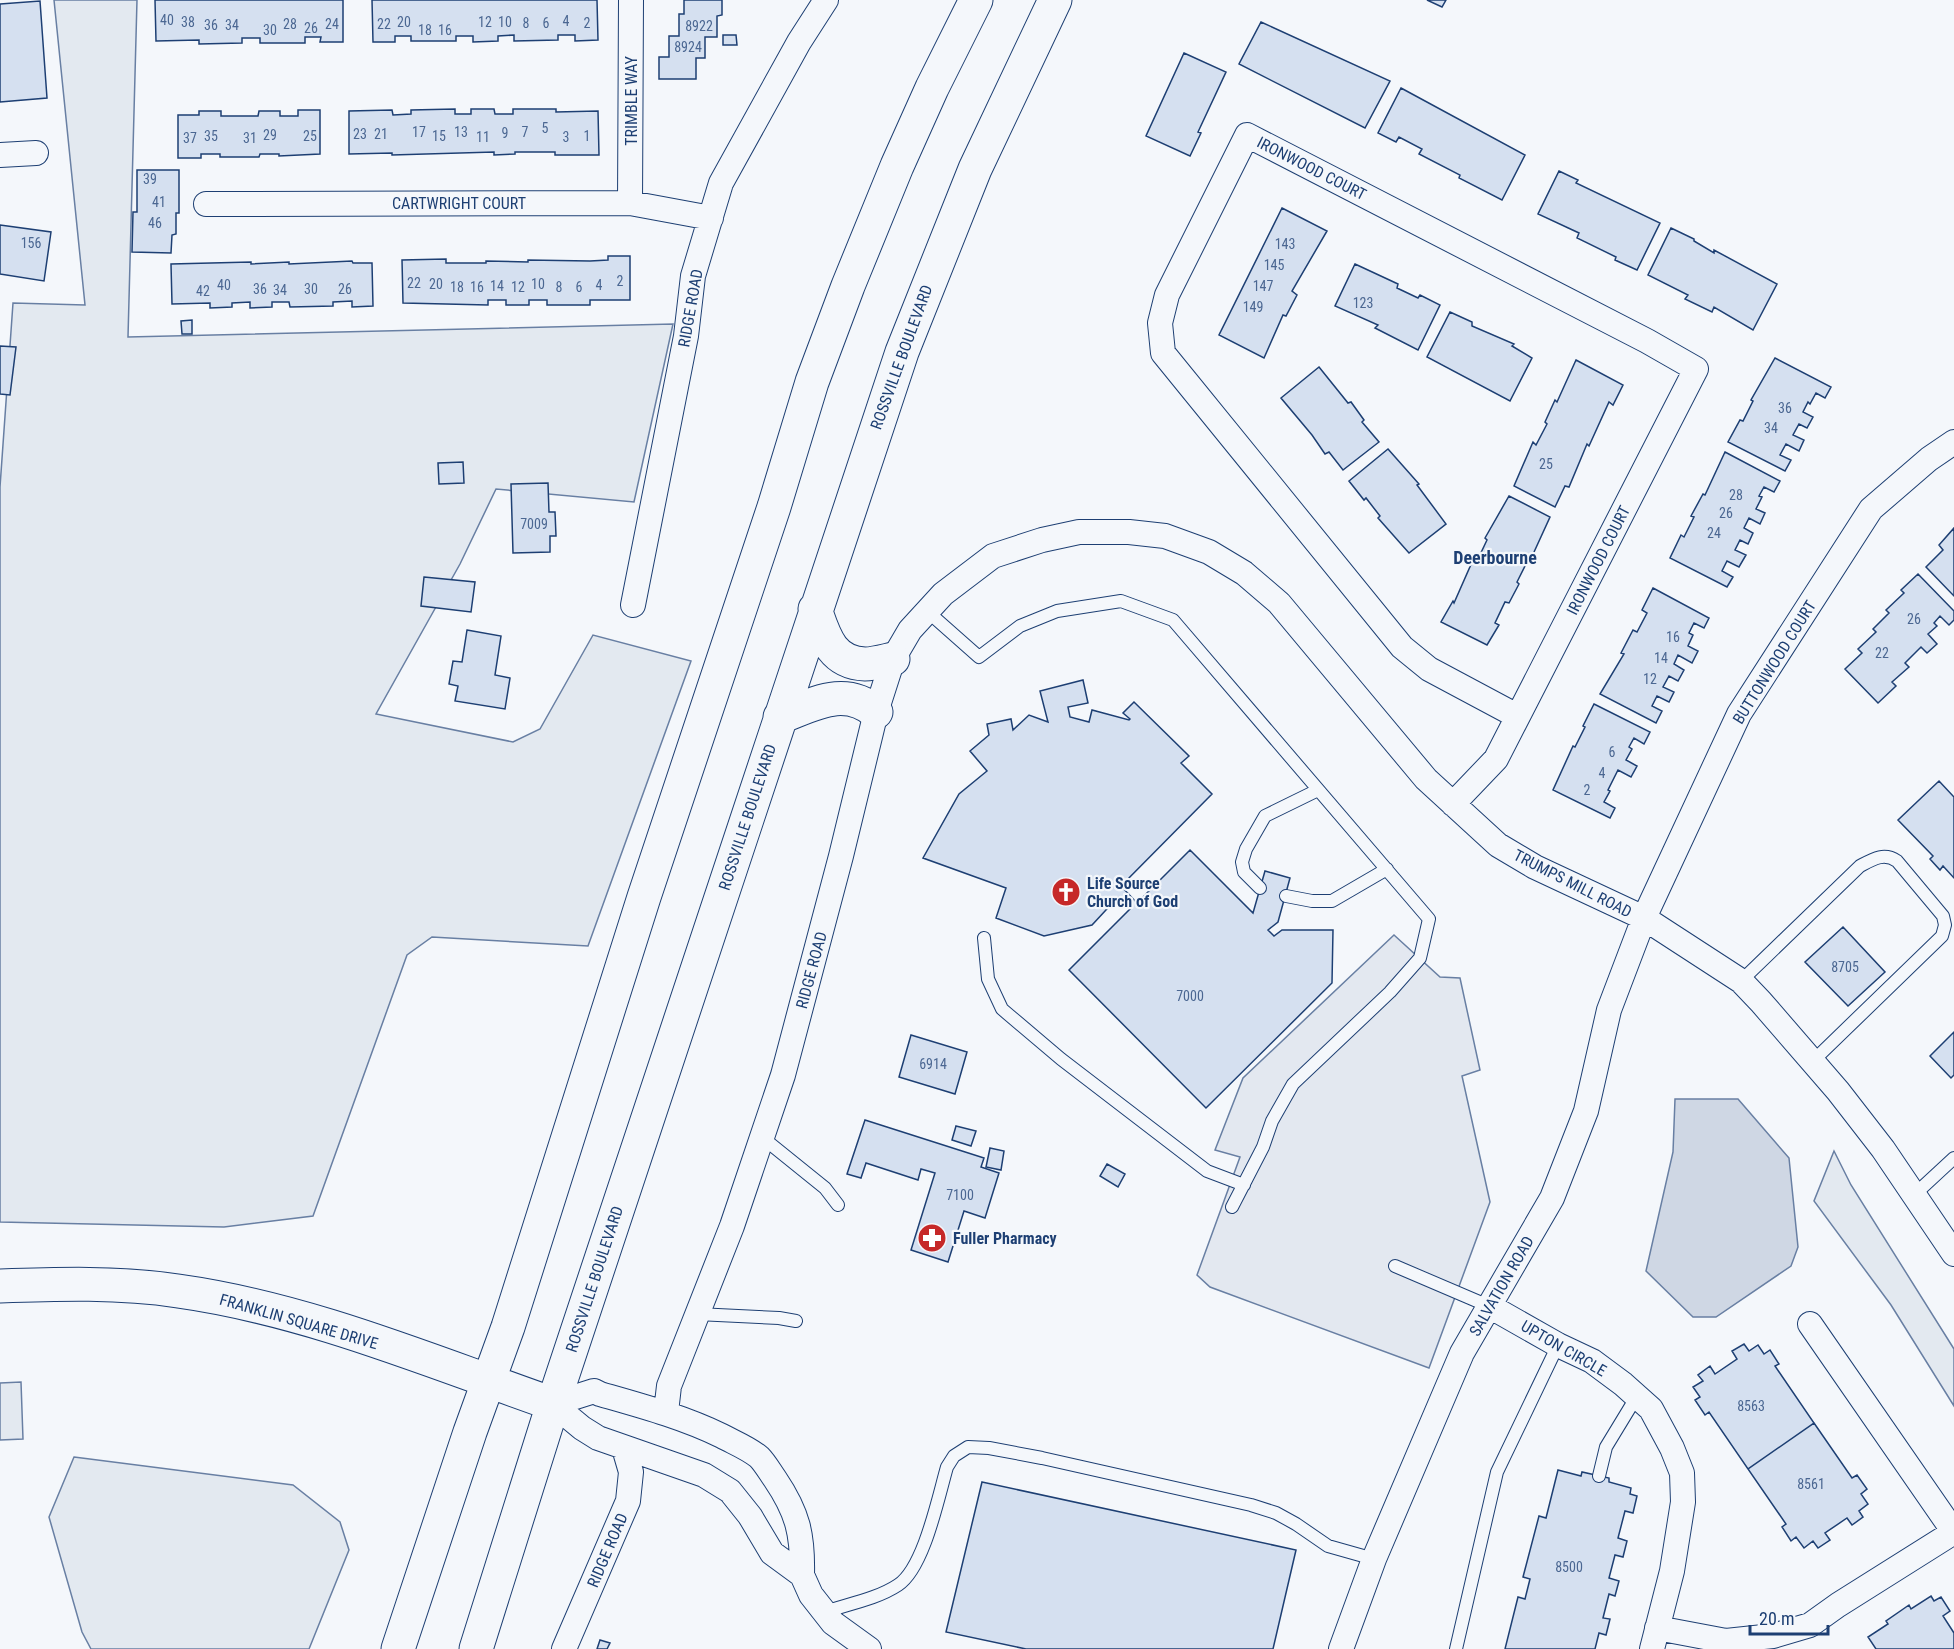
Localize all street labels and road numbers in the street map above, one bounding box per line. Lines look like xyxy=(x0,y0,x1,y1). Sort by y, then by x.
street label: TRIMBLE WAY xyxy=(622,56,641,146)
street label: IRONWOOD COURT xyxy=(1254,133,1370,204)
street label: CARTWRIGHT COURT xyxy=(392,194,526,213)
street label: RIDGE ROAD xyxy=(674,268,707,349)
street label: ROSSVILLE BOULEVARD xyxy=(866,282,937,432)
street label: IRONWOOD COURT xyxy=(1563,502,1634,618)
street label: BUTTONWOOD COURT xyxy=(1729,597,1820,727)
street label: ROSSVILLE BOULEVARD xyxy=(715,742,780,893)
street label: TRUMPS MILL ROAD xyxy=(1511,845,1635,921)
street label: RIDGE ROAD xyxy=(792,930,831,1011)
street label: ROSSVILLE BOULEVARD xyxy=(562,1204,627,1355)
street label: SALVATION ROAD xyxy=(1465,1233,1538,1340)
street label: FRANKLIN SQUARE DRIVE xyxy=(217,1290,380,1353)
street label: UPTON CIRCLE xyxy=(1518,1316,1610,1381)
street label: RIDGE ROAD xyxy=(583,1510,632,1590)

